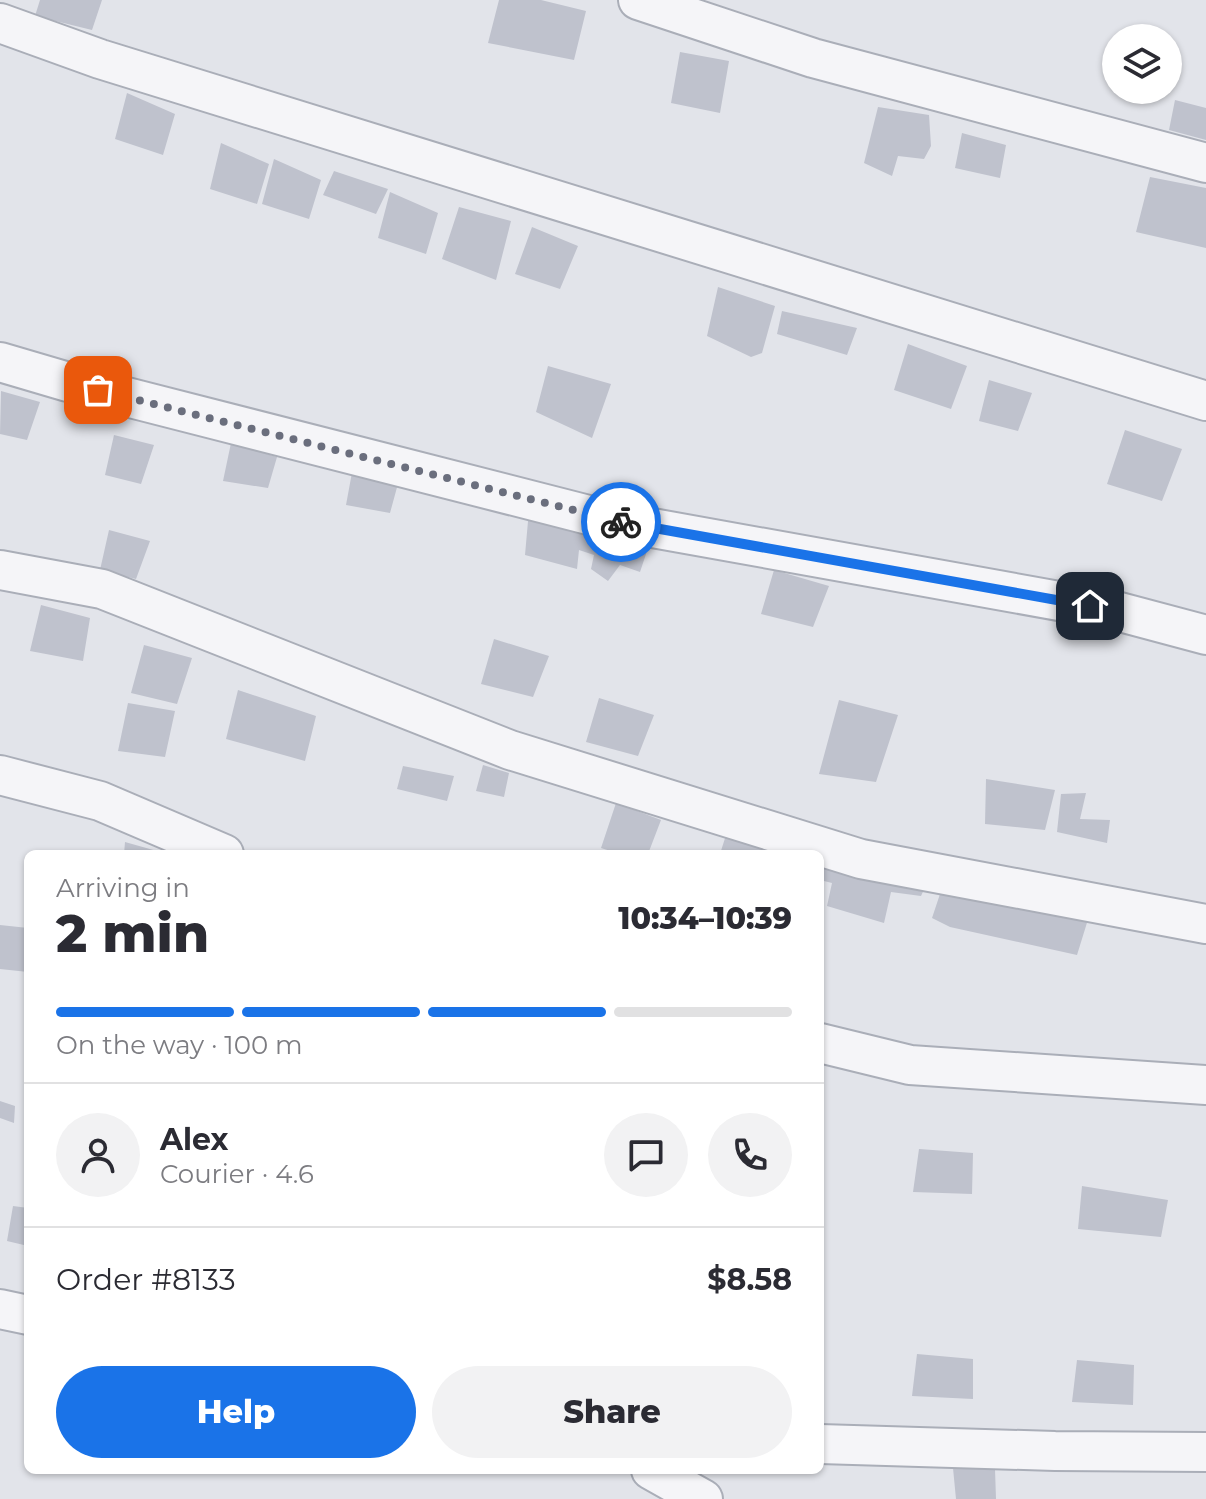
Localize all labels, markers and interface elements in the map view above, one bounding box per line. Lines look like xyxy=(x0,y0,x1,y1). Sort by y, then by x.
map controls xyxy=(1102,24,1182,104)
button: layers xyxy=(1102,24,1182,104)
pin xyxy=(64,356,132,424)
icon: bag xyxy=(76,368,120,412)
courier xyxy=(581,482,661,562)
icon: bike xyxy=(599,500,643,544)
pin xyxy=(1056,572,1124,640)
icon: home xyxy=(1068,584,1112,628)
text: Arriving in xyxy=(56,872,190,904)
text: 10:34–10:39 xyxy=(618,900,792,937)
text: 2 min xyxy=(56,902,209,965)
text: On the way · 100 m xyxy=(56,1029,303,1061)
button: person xyxy=(56,1113,140,1197)
button: chat xyxy=(604,1113,688,1197)
button: phone xyxy=(708,1113,792,1197)
text: Alex xyxy=(160,1121,228,1158)
text: Courier · 4.6 xyxy=(160,1158,314,1190)
text: Order #8133 xyxy=(56,1261,236,1298)
text: $8.58 xyxy=(707,1261,792,1298)
button: Help xyxy=(56,1366,416,1458)
button: Share xyxy=(432,1366,792,1458)

